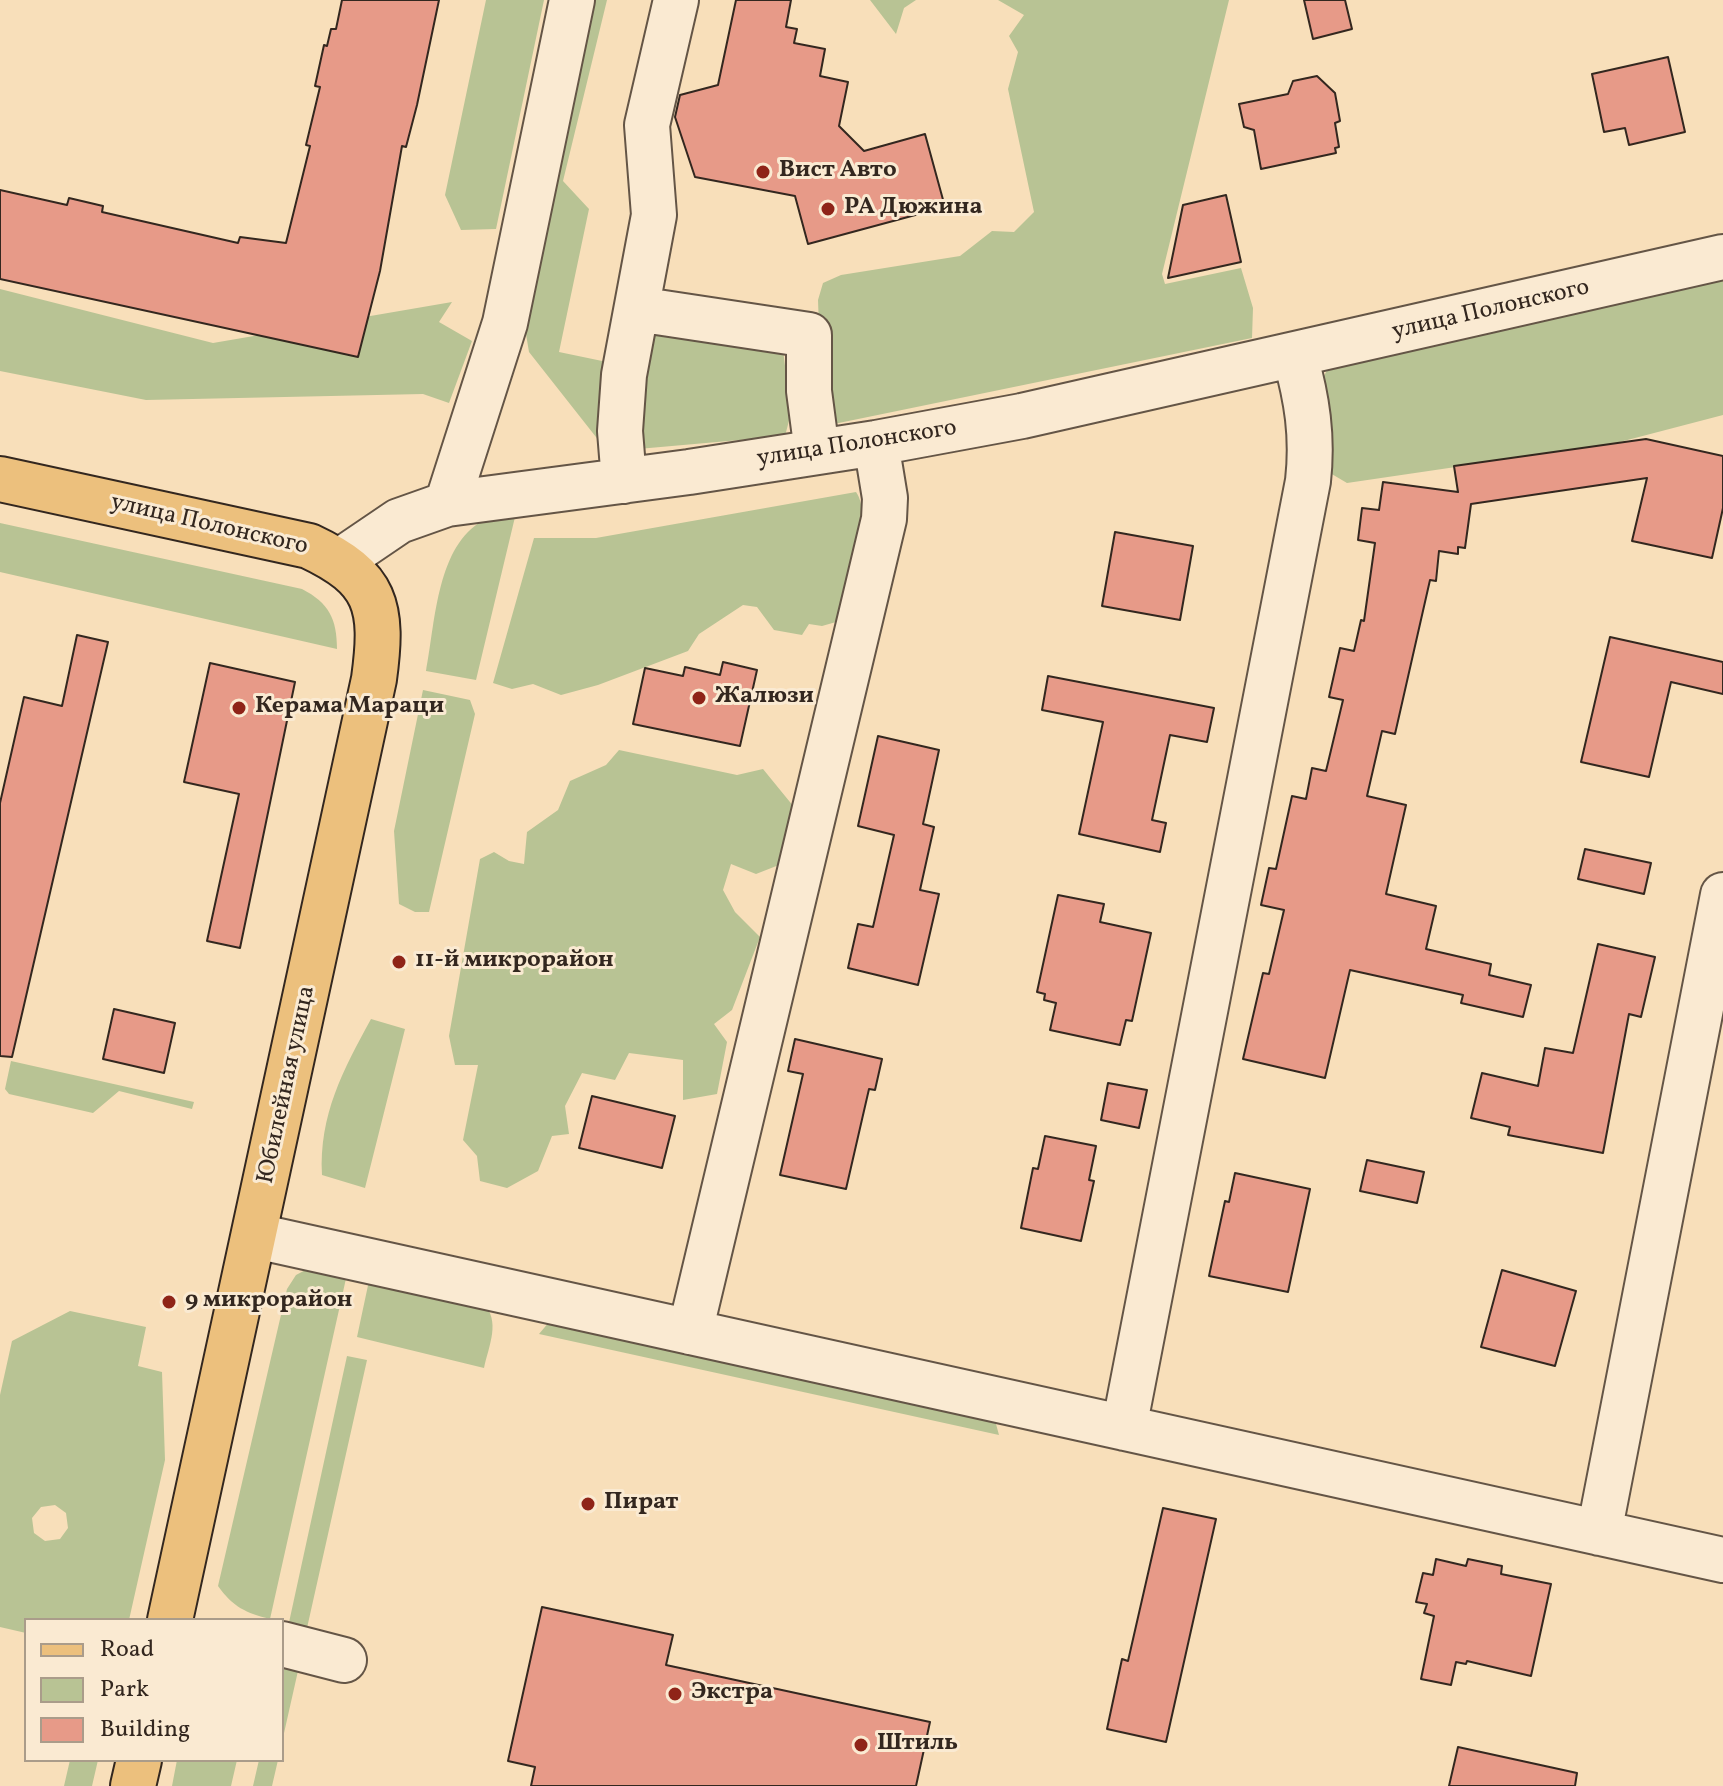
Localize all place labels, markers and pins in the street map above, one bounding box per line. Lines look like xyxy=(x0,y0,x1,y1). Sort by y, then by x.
place label: Вист Авто xyxy=(779,158,897,186)
marker: Вист Авто xyxy=(754,163,772,181)
place label: РА Дюжина xyxy=(844,195,983,223)
marker: РА Дюжина xyxy=(819,200,837,218)
place label: Жалюзи xyxy=(715,684,814,712)
marker: Жалюзи xyxy=(690,689,708,707)
place label: Керама Мараци xyxy=(255,694,444,722)
marker: Керама Мараци xyxy=(230,699,248,717)
place label: 11-й микрорайон xyxy=(415,948,614,976)
marker: 11-й микрорайон xyxy=(390,953,408,971)
place label: 9 микрорайон xyxy=(185,1288,352,1316)
marker: 9 микрорайон xyxy=(160,1293,178,1311)
place label: Пират xyxy=(604,1490,678,1518)
marker: Пират xyxy=(579,1495,597,1513)
place label: Экстра xyxy=(691,1680,773,1708)
marker: Экстра xyxy=(666,1685,684,1703)
place label: Штиль xyxy=(877,1731,958,1759)
marker: Штиль xyxy=(852,1736,870,1754)

